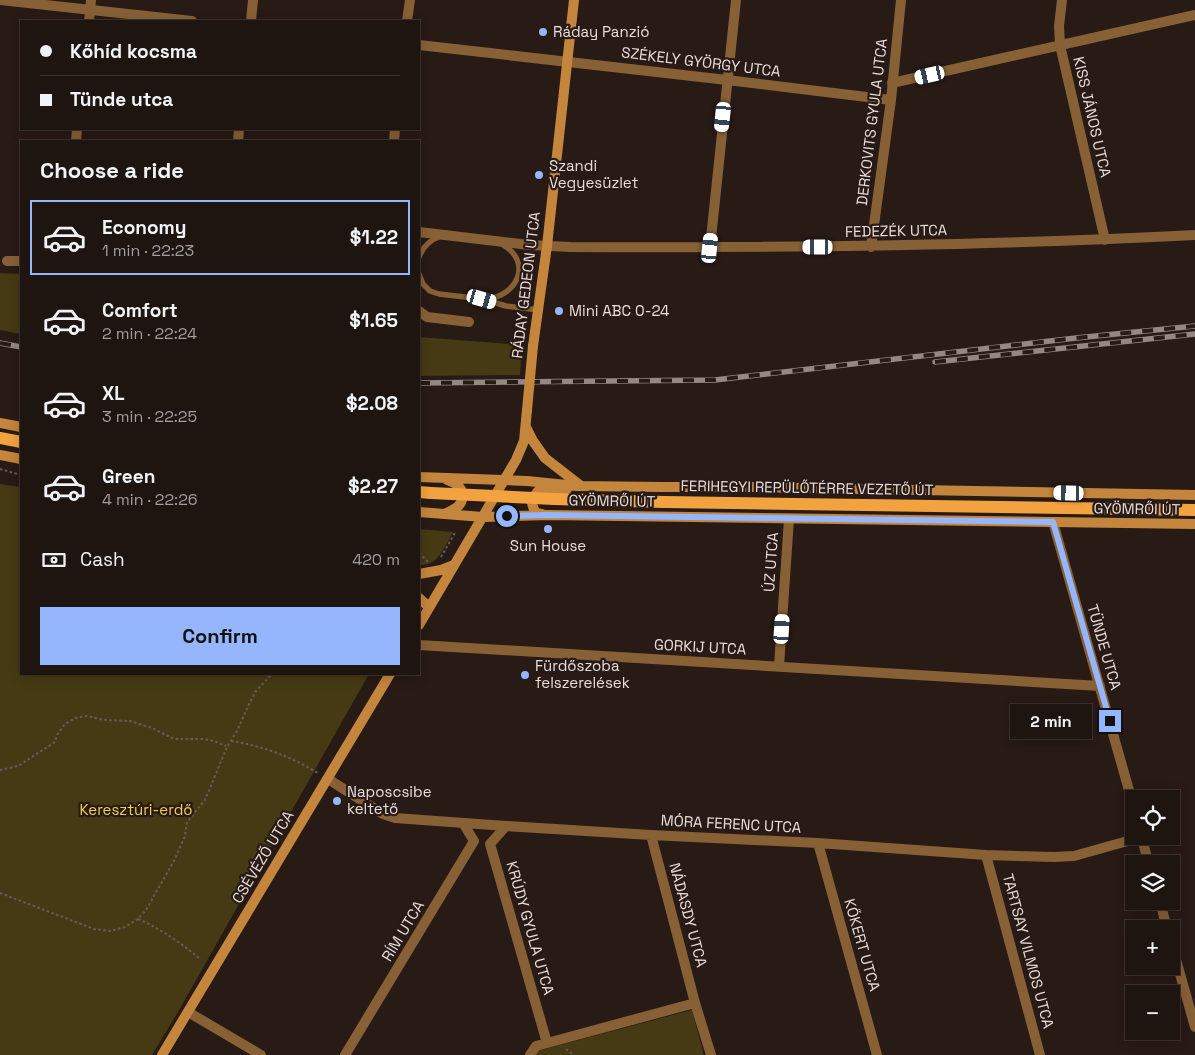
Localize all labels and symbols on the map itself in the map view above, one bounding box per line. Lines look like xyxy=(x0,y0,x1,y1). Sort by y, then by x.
place label: Ráday Panzió xyxy=(553,22,649,41)
marker: Ráday Panzió xyxy=(537,26,549,38)
street label: DERKOVITS GYULA UTCA xyxy=(852,37,891,207)
street label: SZÉKELY GYÖRGY UTCA xyxy=(620,42,782,81)
street label: KISS JÁNOS UTCA xyxy=(1069,55,1116,180)
car xyxy=(913,64,946,86)
car xyxy=(713,101,732,133)
place label: Szandi Vegyesüzlet xyxy=(549,156,638,192)
marker: Szandi Vegyesüzlet xyxy=(533,169,545,181)
street label: RÁDAY GEDEON UTCA xyxy=(507,210,544,359)
street label: FEDEZÉK UTCA xyxy=(845,220,948,241)
car xyxy=(700,232,719,264)
car xyxy=(803,240,833,255)
car xyxy=(465,288,498,310)
place label: Mini ABC 0-24 xyxy=(569,301,669,320)
marker: Mini ABC 0-24 xyxy=(553,305,565,317)
street label: FERIHEGYI REPÜLŐTÉRRE VEZETŐ ÚT xyxy=(681,476,934,499)
car xyxy=(1053,485,1084,501)
street label: GYÖMRŐI ÚT xyxy=(568,490,656,511)
street label: GYÖMRŐI ÚT xyxy=(1093,498,1181,519)
route start xyxy=(496,505,518,527)
marker: Sun House xyxy=(542,523,554,535)
street label: ÚZ UTCA xyxy=(759,531,782,592)
place label: Sun House xyxy=(510,536,586,555)
street label: TÜNDE UTCA xyxy=(1083,602,1126,692)
car xyxy=(773,614,790,644)
street label: GORKIJ UTCA xyxy=(653,635,747,658)
place label: Fürdőszoba felszerelések xyxy=(535,656,630,692)
marker: Fürdőszoba felszerelések xyxy=(519,669,531,681)
callout: 2 min xyxy=(1010,704,1092,738)
route end xyxy=(1099,710,1121,732)
place label: Naposcsibe keltető xyxy=(347,782,432,818)
marker: Naposcsibe keltető xyxy=(331,795,343,807)
park label: Keresztúri-erdő xyxy=(79,800,193,819)
street label: CSÉVÉZŐ UTCA xyxy=(227,807,298,906)
street label: MÓRA FERENC UTCA xyxy=(660,810,802,837)
street label: KRÚDY GYULA UTCA xyxy=(502,859,559,997)
street label: NÁDASDY UTCA xyxy=(665,861,712,970)
street label: TARTSAY VILMOS UTCA xyxy=(999,871,1058,1031)
street label: KŐKERT UTCA xyxy=(840,896,885,994)
street label: RÍM UTCA xyxy=(377,897,428,964)

